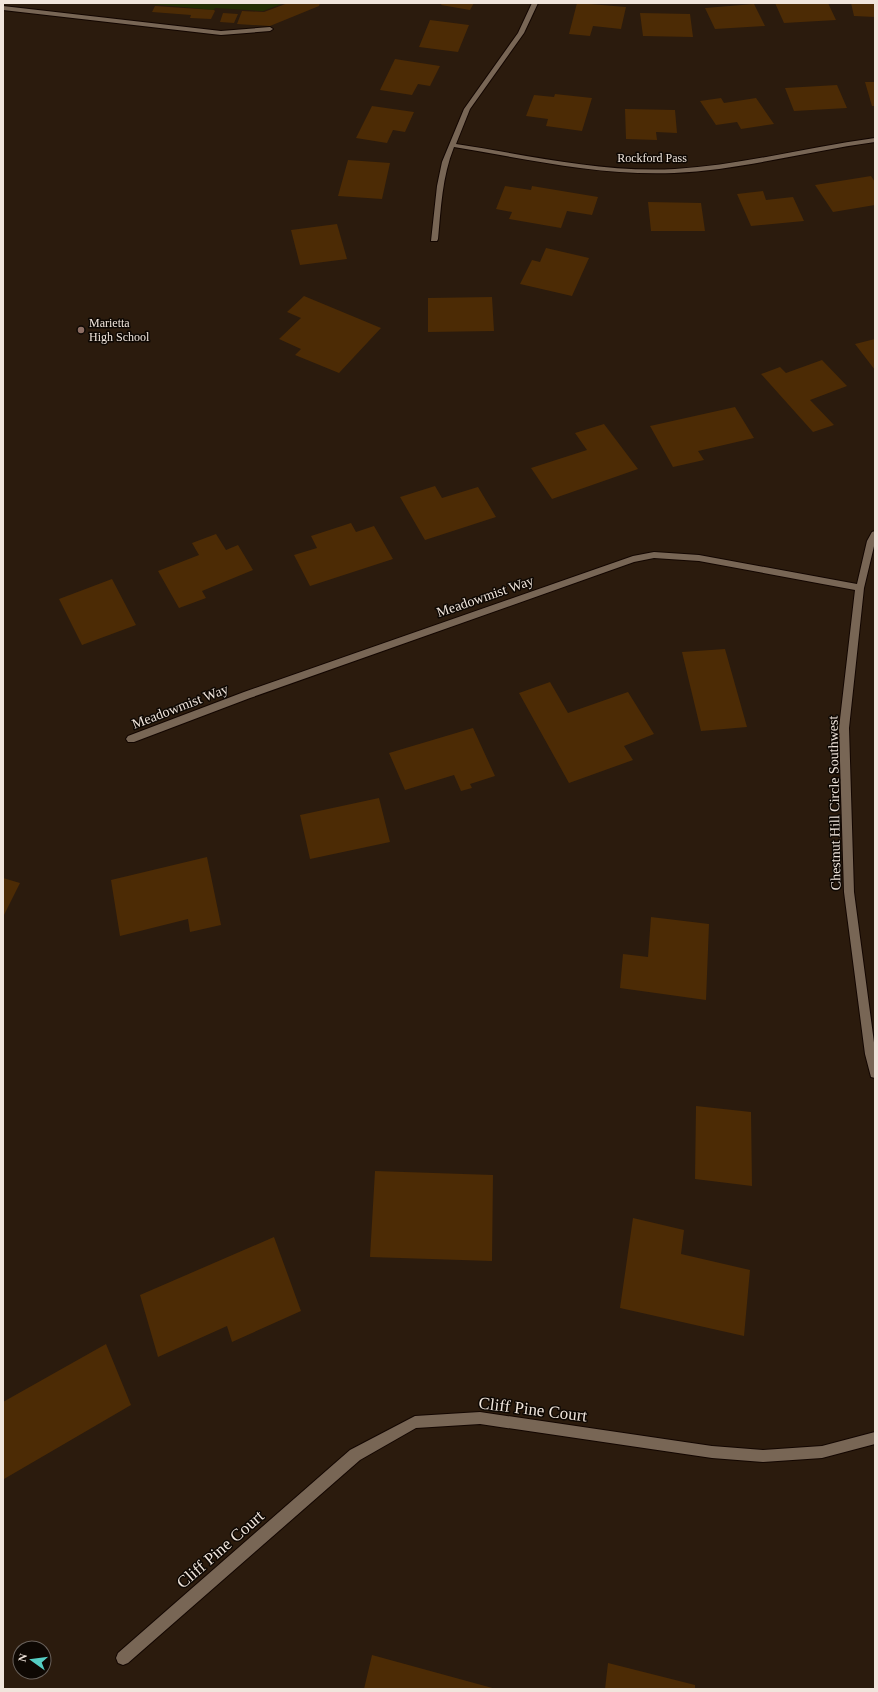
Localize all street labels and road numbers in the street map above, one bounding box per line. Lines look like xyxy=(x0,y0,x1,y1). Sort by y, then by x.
street label: Rockford Pass xyxy=(617,151,687,165)
street label: Meadowmist Way xyxy=(435,573,536,620)
street label: Meadowmist Way xyxy=(130,681,230,732)
street label: Chestnut Hill Circle Southwest xyxy=(825,715,844,890)
street label: Cliff Pine Court xyxy=(478,1393,589,1426)
street label: Cliff Pine Court xyxy=(173,1506,268,1592)

